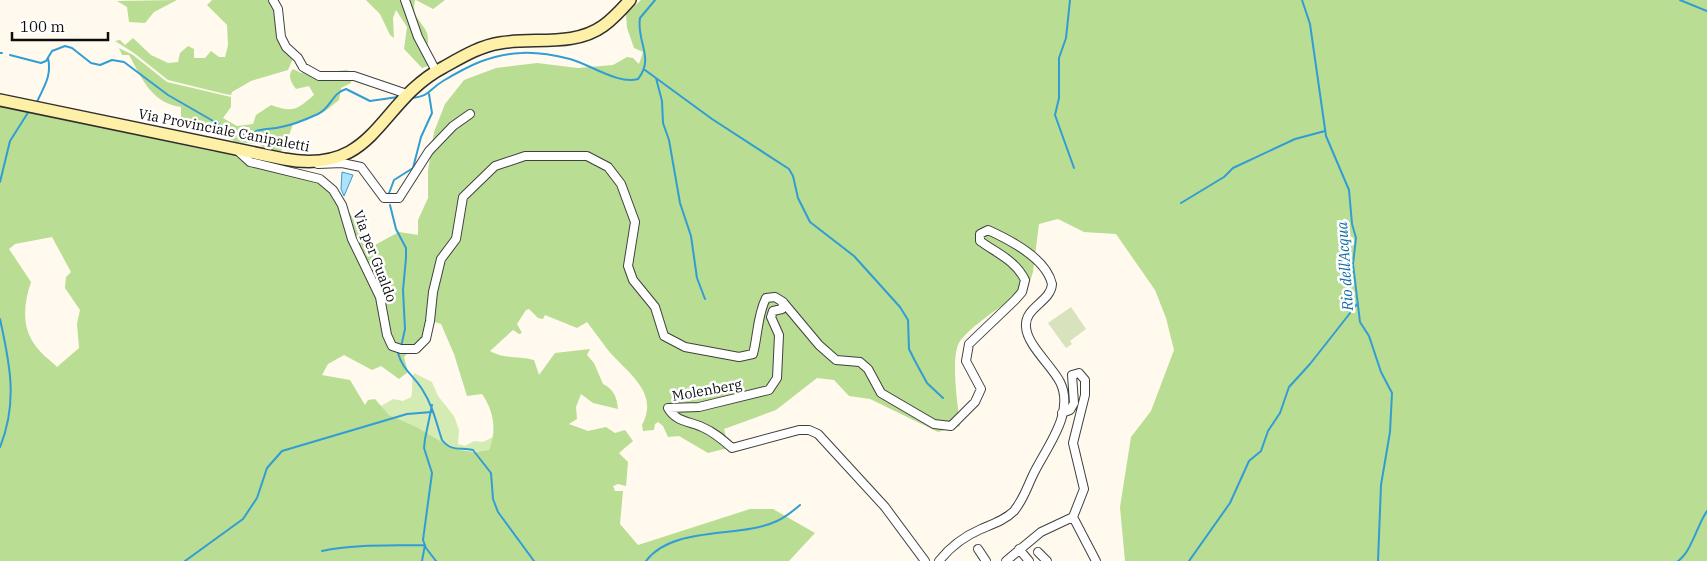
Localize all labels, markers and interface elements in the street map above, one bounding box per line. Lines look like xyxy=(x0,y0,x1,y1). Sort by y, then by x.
scale bar xyxy=(12,10,109,42)
text: 100 m xyxy=(20,17,65,36)
street label: Via Provinciale Canipaletti xyxy=(137,105,311,155)
street label: Via per Gualdo xyxy=(349,207,401,305)
water label: Rio dell'Acqua xyxy=(1332,220,1357,312)
street label: Molenberg xyxy=(671,375,744,405)

